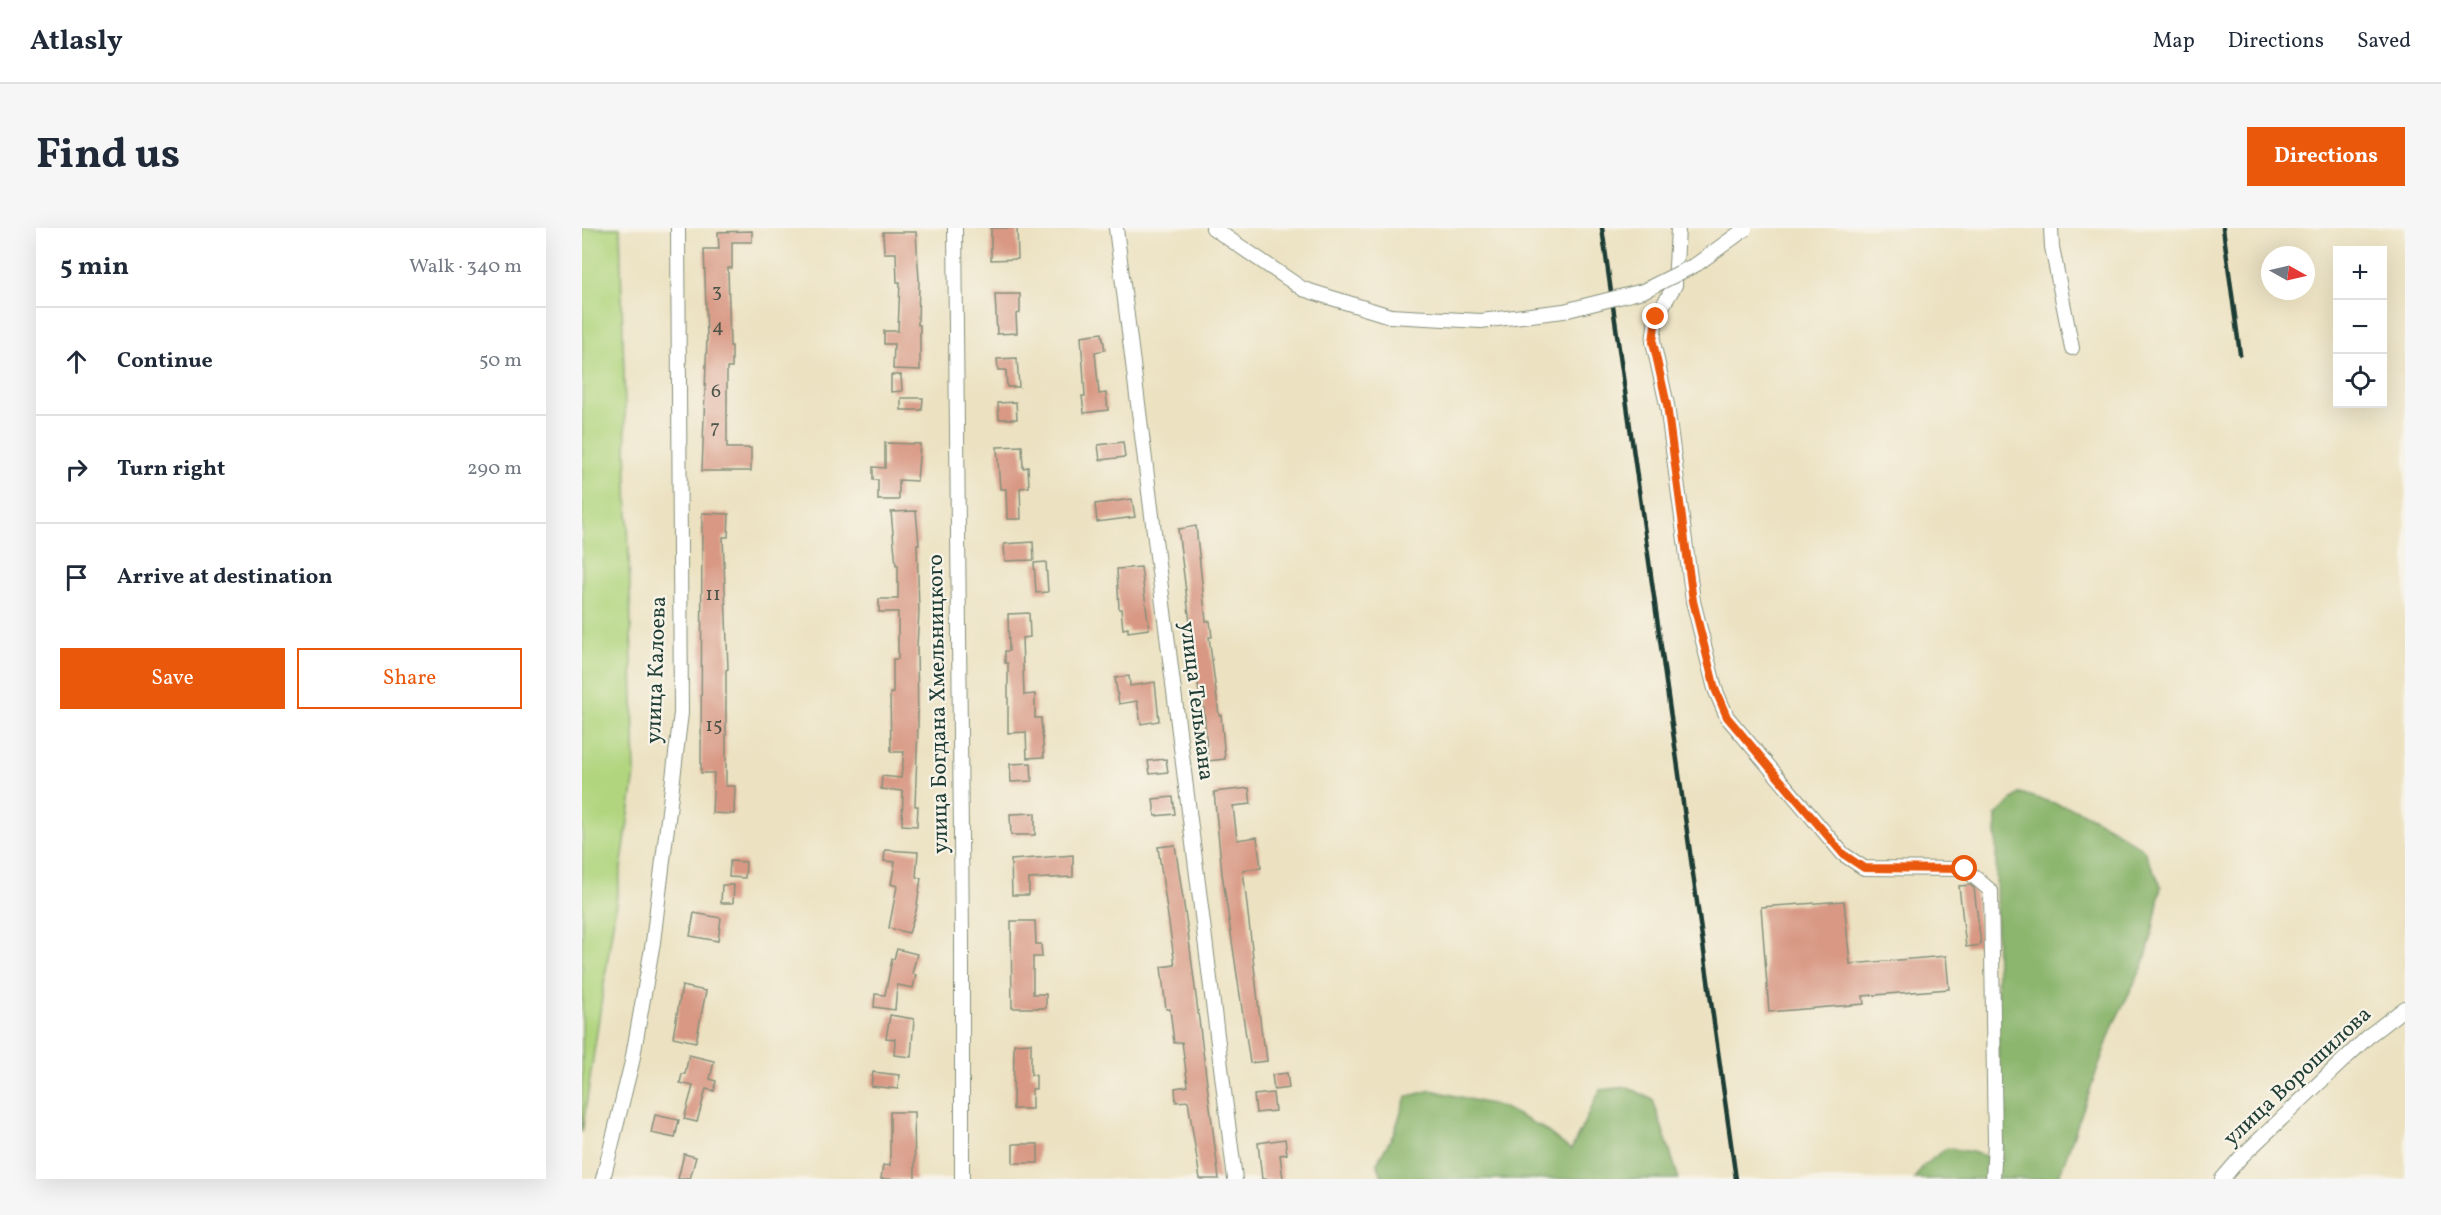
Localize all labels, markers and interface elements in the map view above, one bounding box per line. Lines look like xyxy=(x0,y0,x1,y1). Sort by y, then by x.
text: Atlasly xyxy=(30,22,123,61)
text: Map xyxy=(2153,27,2195,56)
text: Directions xyxy=(2228,27,2324,56)
text: Saved xyxy=(2357,27,2411,56)
text: Find us xyxy=(36,127,180,186)
button: Directions xyxy=(2247,127,2405,186)
north arrow xyxy=(2261,246,2315,300)
map controls xyxy=(2333,246,2387,408)
button: + xyxy=(2333,246,2387,300)
text: 5 min xyxy=(60,249,129,285)
text: Walk · 340 m xyxy=(409,253,522,281)
house number: 3 xyxy=(712,278,722,306)
button: − xyxy=(2333,300,2387,354)
route end xyxy=(1642,303,1668,329)
house number: 4 xyxy=(712,313,724,341)
icon: ahead xyxy=(60,345,93,378)
text: Continue xyxy=(117,346,213,377)
text: 50 m xyxy=(479,347,522,375)
button: locate xyxy=(2333,354,2387,408)
house number: 6 xyxy=(711,378,721,406)
house number: 7 xyxy=(710,414,720,442)
icon: right xyxy=(60,453,93,486)
text: Turn right xyxy=(117,454,225,485)
text: 290 m xyxy=(467,455,522,483)
street label: улица Богдана Хмельницкого xyxy=(921,554,957,854)
icon: arrive xyxy=(60,561,93,594)
text: Arrive at destination xyxy=(117,562,333,593)
house number: 11 xyxy=(705,581,721,609)
street label: улица Калоева xyxy=(639,596,675,744)
street label: улица Тельмана xyxy=(1171,620,1221,782)
button: Save xyxy=(60,648,285,709)
button: Share xyxy=(297,648,522,709)
house number: 15 xyxy=(705,712,723,740)
route start xyxy=(1951,855,1977,881)
street label: улица Ворошилова xyxy=(2217,1000,2379,1154)

